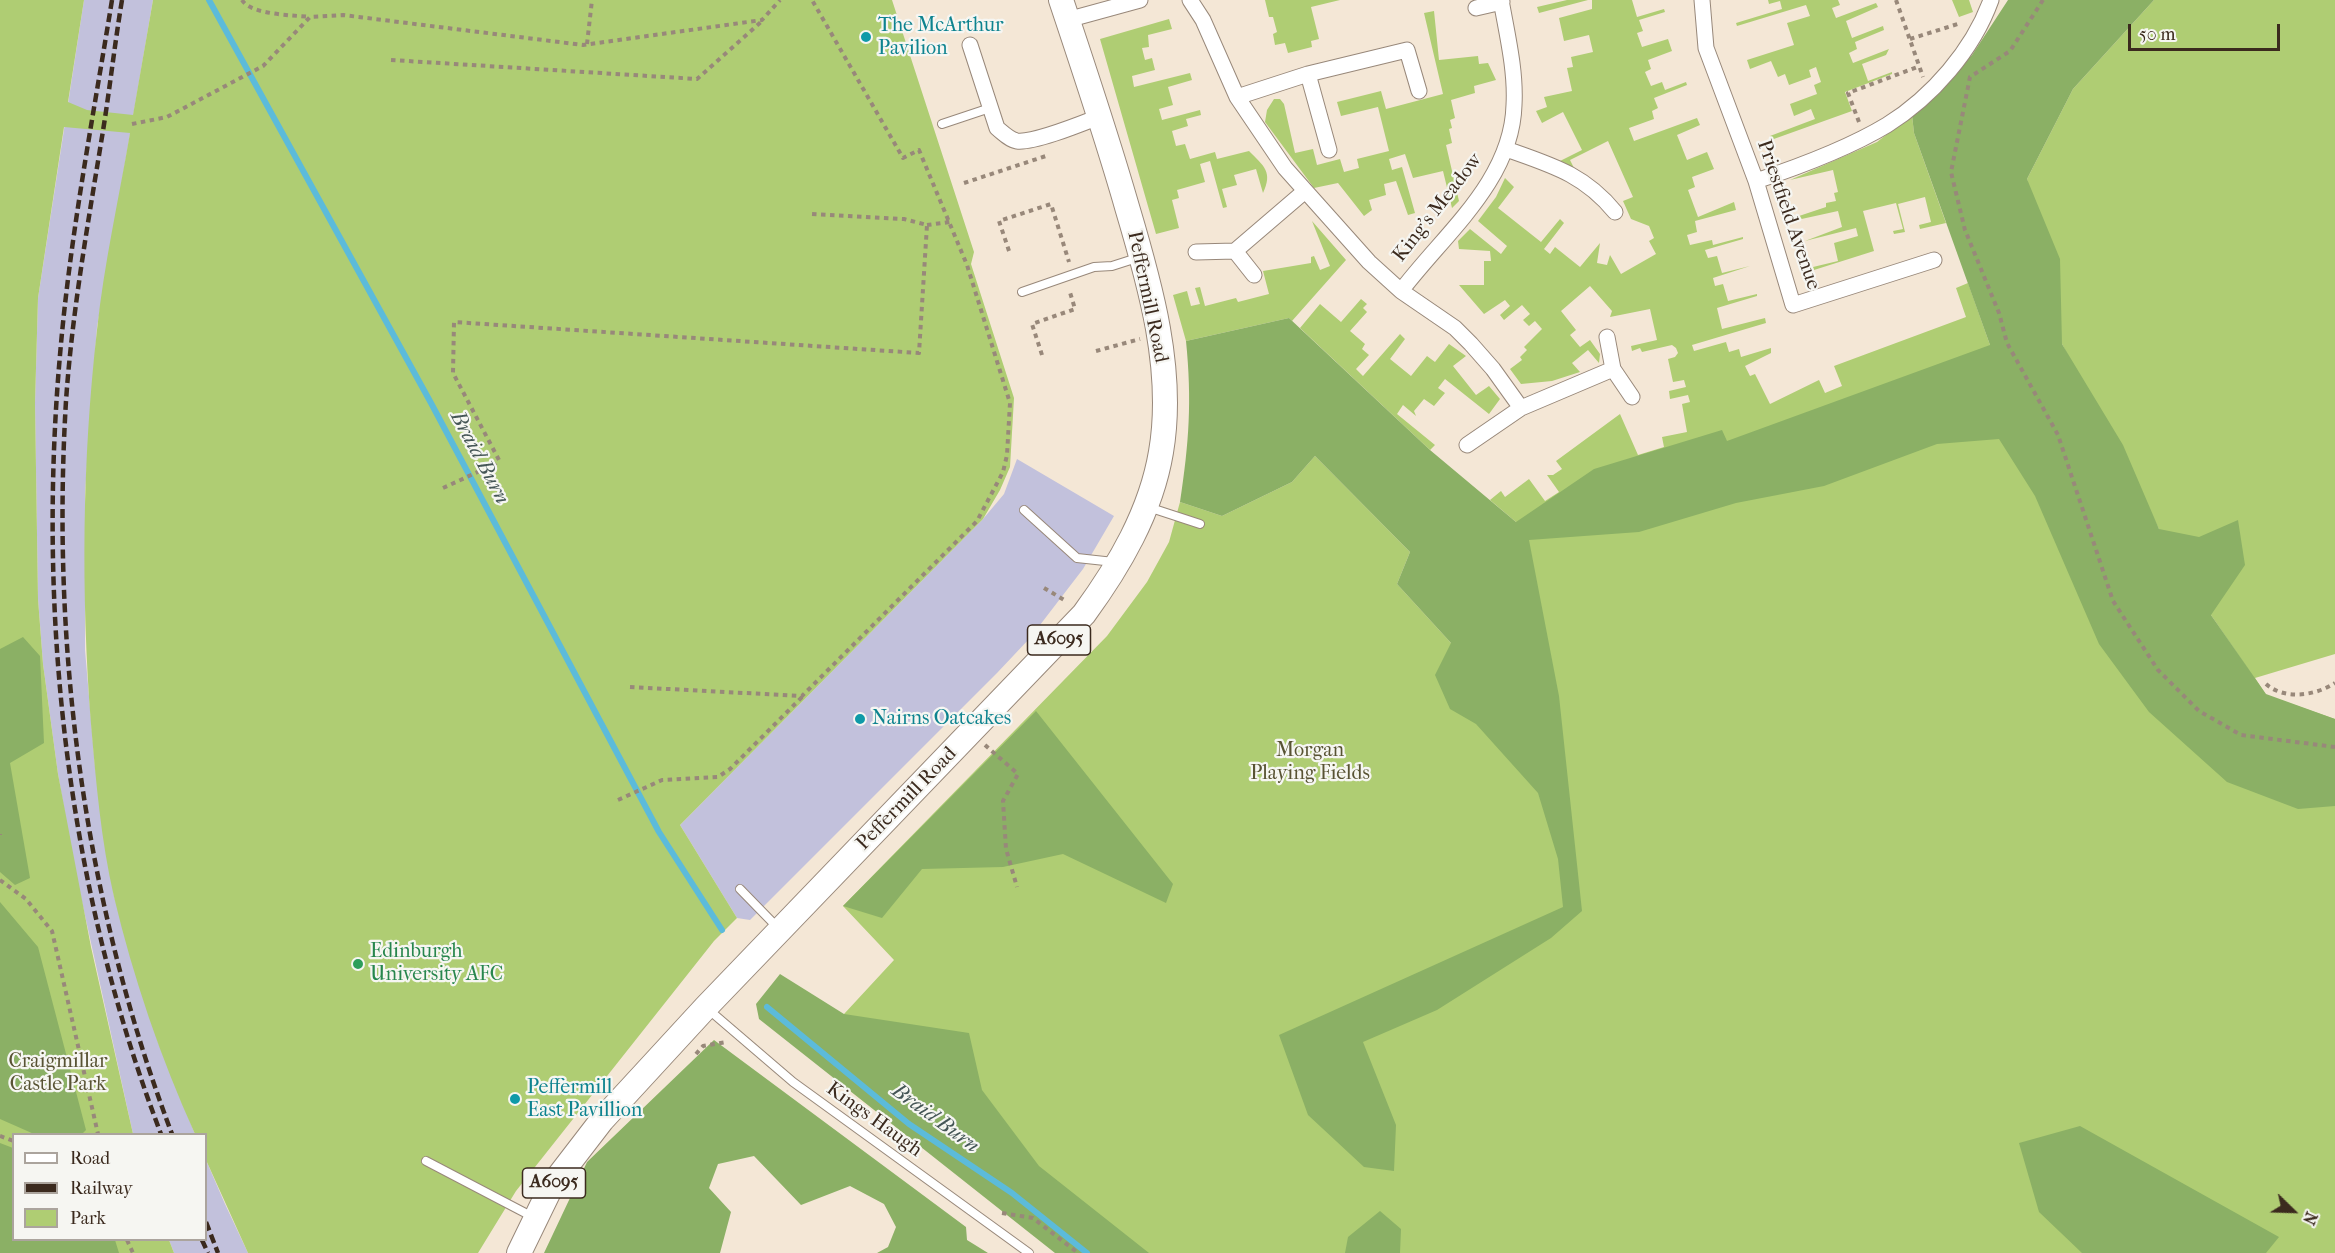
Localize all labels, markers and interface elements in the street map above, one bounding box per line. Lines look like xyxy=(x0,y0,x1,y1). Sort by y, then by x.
scale bar xyxy=(2131,12,2282,50)
place label: The McArthur Pavilion xyxy=(878,14,1004,61)
text: 50 m xyxy=(2139,24,2175,45)
marker: The McArthur Pavilion xyxy=(859,30,873,44)
street label: Priestfield Avenue xyxy=(1751,137,1825,293)
street label: King's Meadow xyxy=(1388,149,1488,267)
street label: Peffermill Road xyxy=(1121,229,1173,365)
water label: Braid Burn xyxy=(444,407,514,509)
road number: A6095 xyxy=(1028,625,1090,655)
place label: Nairns Oatcakes xyxy=(872,707,1011,731)
marker: Nairns Oatcakes xyxy=(853,712,867,726)
park label: Morgan Playing Fields xyxy=(1250,739,1370,786)
street label: Peffermill Road xyxy=(852,742,962,856)
place label: Edinburgh University AFC xyxy=(370,940,503,987)
marker: Edinburgh University AFC xyxy=(351,957,365,971)
park label: Craigmillar Castle Park xyxy=(8,1050,108,1097)
place label: Peffermill East Pavillion xyxy=(527,1076,642,1123)
street label: Kings Haugh xyxy=(821,1077,927,1163)
water label: Braid Burn xyxy=(886,1079,984,1159)
marker: Peffermill East Pavillion xyxy=(508,1092,522,1106)
legend xyxy=(12,1133,207,1241)
text: Road xyxy=(70,1148,110,1169)
road number: A6095 xyxy=(522,1168,586,1198)
text: Railway xyxy=(70,1178,133,1199)
north arrow xyxy=(2263,1181,2323,1241)
text: Park xyxy=(70,1208,106,1229)
text: N xyxy=(2299,1209,2321,1228)

